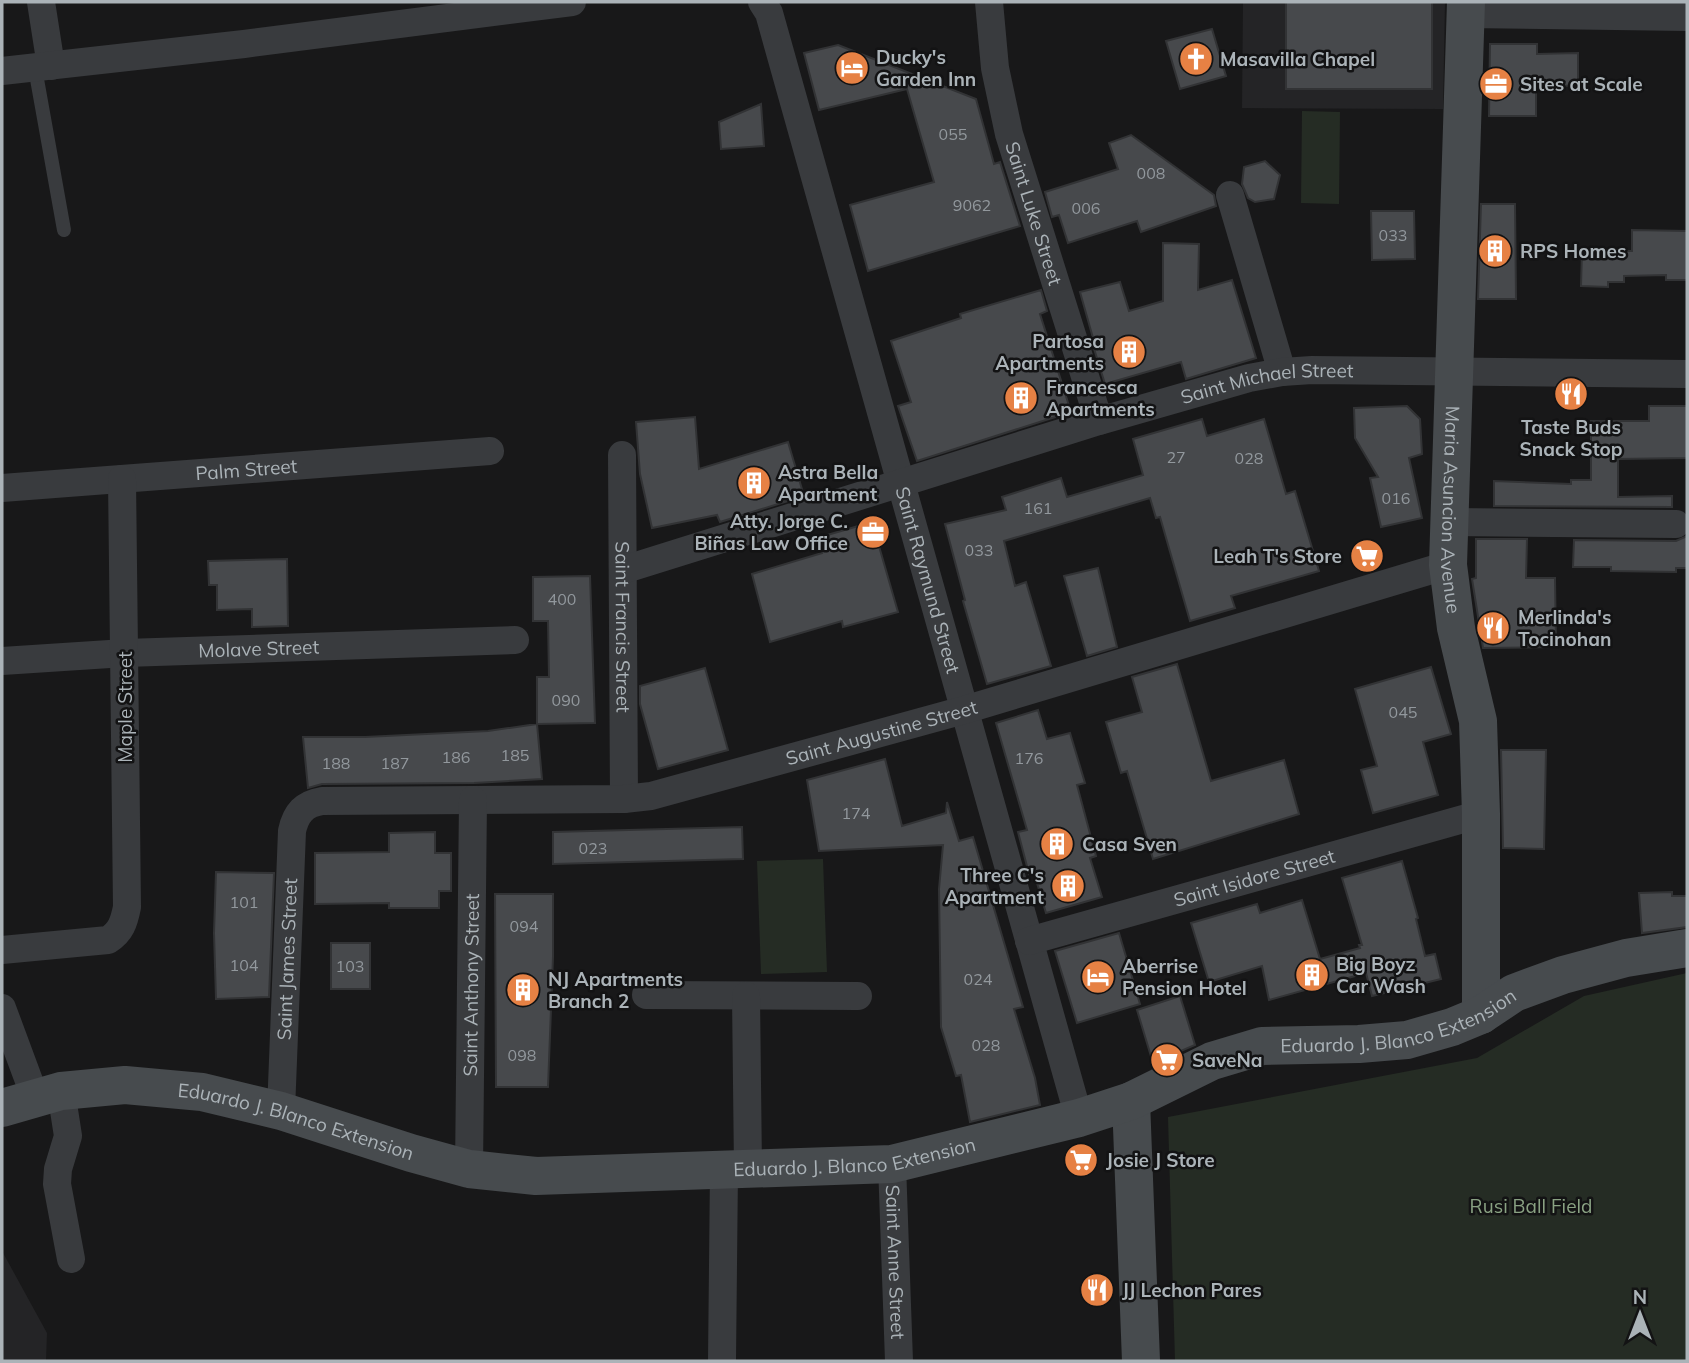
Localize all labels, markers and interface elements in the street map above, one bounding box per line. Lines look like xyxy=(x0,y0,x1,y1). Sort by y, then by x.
church icon: Masavilla Chapel xyxy=(1177,40,1215,78)
place label: Ducky's Garden Inn xyxy=(876,45,976,91)
place label: Masavilla Chapel xyxy=(1220,47,1375,71)
hotel icon: Ducky's Garden Inn xyxy=(833,49,871,87)
office icon: Sites at Scale xyxy=(1477,65,1515,103)
place label: Sites at Scale xyxy=(1520,72,1643,96)
house number: 055 xyxy=(939,124,967,144)
street label: Saint Luke Street xyxy=(1000,139,1068,289)
house number: 008 xyxy=(1137,163,1165,183)
house number: 9062 xyxy=(953,195,991,215)
house number: 006 xyxy=(1072,198,1100,218)
house number: 033 xyxy=(1379,225,1407,245)
building icon: RPS Homes xyxy=(1476,232,1514,270)
place label: RPS Homes xyxy=(1520,239,1626,263)
place label: Partosa Apartments xyxy=(995,329,1104,375)
building icon: Partosa Apartments xyxy=(1110,333,1148,371)
street label: Saint Michael Street xyxy=(1178,358,1354,409)
place label: Francesca Apartments xyxy=(1046,375,1155,421)
restaurant icon: Taste Buds Snack Stop xyxy=(1552,375,1590,413)
building icon: Francesca Apartments xyxy=(1002,379,1040,417)
street label: Maria Asuncion Avenue xyxy=(1436,405,1466,615)
place label: Taste Buds Snack Stop xyxy=(1519,415,1623,461)
house number: 27 xyxy=(1166,447,1186,467)
house number: 028 xyxy=(1235,448,1263,468)
street label: Palm Street xyxy=(194,454,298,485)
place label: Astra Bella Apartment xyxy=(778,460,878,506)
building icon: Astra Bella Apartment xyxy=(735,464,773,502)
street label: Saint Raymund Street xyxy=(890,484,966,676)
house number: 016 xyxy=(1382,488,1410,508)
house number: 161 xyxy=(1024,498,1052,518)
place label: Atty. Jorge C. Biñas Law Office xyxy=(694,509,848,555)
office icon: Atty. Jorge C. Biñas Law Office xyxy=(854,513,892,551)
supermarket icon: Leah T's Store xyxy=(1348,537,1386,575)
house number: 033 xyxy=(965,540,993,560)
street label: Saint Francis Street xyxy=(611,541,635,713)
place label: Leah T's Store xyxy=(1213,544,1342,568)
house number: 400 xyxy=(548,589,576,609)
place label: Merlinda's Tocinohan xyxy=(1518,605,1611,651)
restaurant icon: Merlinda's Tocinohan xyxy=(1474,609,1512,647)
street label: Molave Street xyxy=(198,635,320,663)
street label: Maple Street xyxy=(113,651,137,763)
house number: 090 xyxy=(552,690,580,710)
street label: Saint Augustine Street xyxy=(783,695,980,770)
house number: 045 xyxy=(1389,702,1417,722)
house number: 185 xyxy=(501,745,529,765)
house number: 186 xyxy=(442,747,470,767)
house number: 176 xyxy=(1015,748,1043,768)
house number: 188 xyxy=(322,753,350,773)
house number: 187 xyxy=(381,753,409,773)
house number: 174 xyxy=(842,803,871,823)
building icon: Casa Sven xyxy=(1038,825,1076,863)
place label: Casa Sven xyxy=(1082,832,1177,856)
house number: 023 xyxy=(579,838,607,858)
street label: Saint Isidore Street xyxy=(1171,844,1338,912)
place label: Three C's Apartment xyxy=(945,863,1044,909)
building icon: Three C's Apartment xyxy=(1049,867,1087,905)
street label: Saint James Street xyxy=(272,877,302,1041)
house number: 101 xyxy=(230,892,258,912)
street label: Saint Anthony Street xyxy=(458,893,484,1077)
house number: 094 xyxy=(510,916,539,936)
place label: Big Boyz Car Wash xyxy=(1336,952,1426,998)
place label: Aberrise Pension Hotel xyxy=(1122,954,1247,1000)
house number: 104 xyxy=(230,955,259,975)
house number: 103 xyxy=(336,956,364,976)
building icon: Big Boyz Car Wash xyxy=(1293,956,1331,994)
hotel icon: Aberrise Pension Hotel xyxy=(1079,958,1117,996)
place label: NJ Apartments Branch 2 xyxy=(548,967,683,1013)
house number: 024 xyxy=(964,969,993,989)
building icon: NJ Apartments Branch 2 xyxy=(504,971,542,1009)
street label: Eduardo J. Blanco Extension xyxy=(1280,983,1520,1058)
house number: 028 xyxy=(972,1035,1000,1055)
supermarket icon: SaveNa xyxy=(1148,1041,1186,1079)
house number: 098 xyxy=(508,1045,536,1065)
place label: SaveNa xyxy=(1192,1048,1263,1072)
street label: Eduardo J. Blanco Extension xyxy=(177,1078,417,1165)
street label: Eduardo J. Blanco Extension xyxy=(733,1132,978,1181)
supermarket icon: Josie J Store xyxy=(1062,1141,1100,1179)
place label: Josie J Store xyxy=(1106,1148,1215,1172)
street label: Saint Anne Street xyxy=(881,1184,910,1340)
park label: Rusi Ball Field xyxy=(1470,1194,1592,1218)
restaurant icon: JJ Lechon Pares xyxy=(1078,1271,1116,1309)
place label: JJ Lechon Pares xyxy=(1122,1278,1262,1302)
north arrow xyxy=(1605,1279,1675,1349)
text: N xyxy=(1633,1285,1647,1309)

